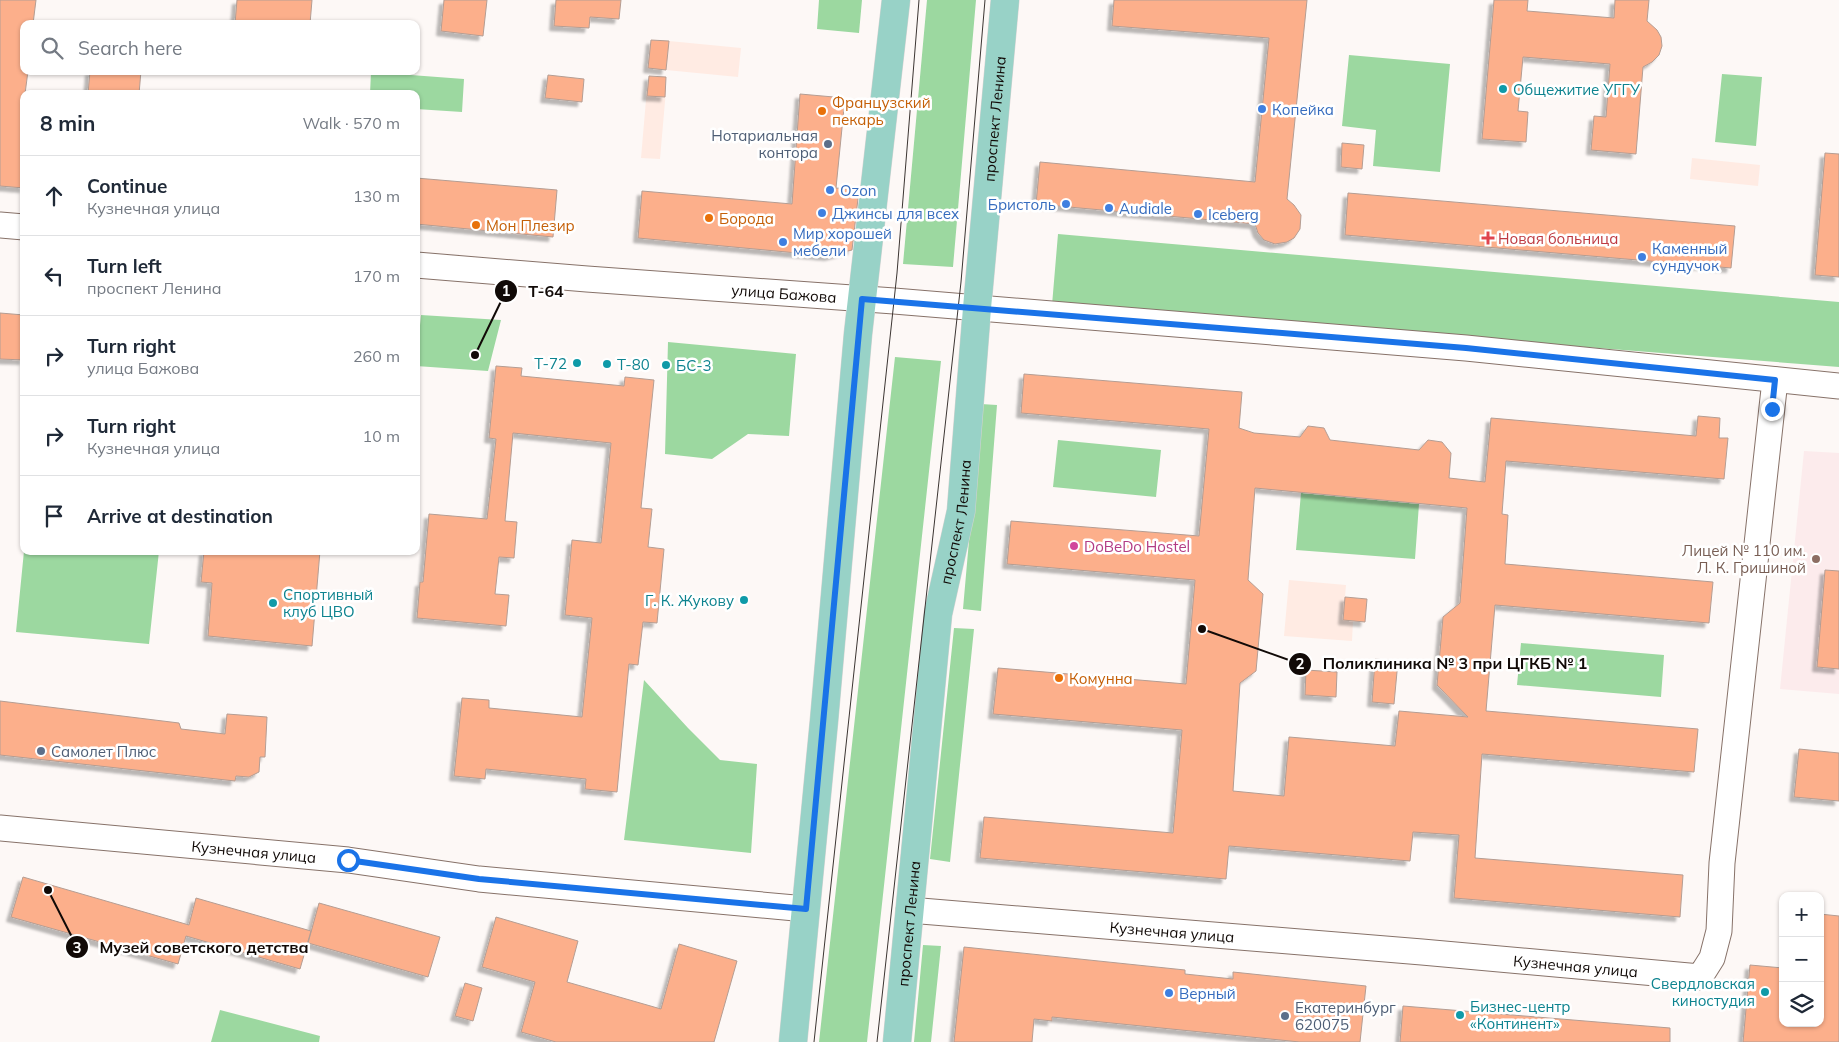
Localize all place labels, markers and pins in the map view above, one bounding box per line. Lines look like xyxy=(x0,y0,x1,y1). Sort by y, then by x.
place label: Общежитие УГГУ xyxy=(1513,80,1640,99)
marker: Общежитие УГГУ xyxy=(1497,83,1509,95)
place label: Французский пекарь xyxy=(832,93,931,129)
place label: Копейка xyxy=(1272,100,1334,119)
marker: Копейка xyxy=(1256,103,1268,115)
marker: Французский пекарь xyxy=(816,105,828,117)
place label: Нотариальная контора xyxy=(711,126,818,162)
marker: Нотариальная контора xyxy=(822,138,834,150)
place label: Ozon xyxy=(840,181,877,200)
marker: Ozon xyxy=(824,184,836,196)
place label: Бристоль xyxy=(988,195,1056,214)
marker: Бристоль xyxy=(1060,198,1072,210)
place label: Audiale xyxy=(1119,199,1172,218)
marker: Audiale xyxy=(1103,202,1115,214)
place label: Джинсы для всех xyxy=(832,204,959,223)
place label: Iceberg xyxy=(1208,205,1259,224)
marker: Джинсы для всех xyxy=(816,207,828,219)
marker: Iceberg xyxy=(1192,208,1204,220)
place label: Борода xyxy=(719,209,774,228)
marker: Борода xyxy=(703,212,715,224)
place label: Мон Плезир xyxy=(486,216,575,235)
marker: Мон Плезир xyxy=(470,219,482,231)
place label: Мир хорошей мебели xyxy=(793,224,892,260)
place label: Новая больница xyxy=(1498,229,1618,248)
marker: Новая больница xyxy=(1482,232,1494,244)
marker: Мир хорошей мебели xyxy=(777,236,789,248)
place label: Каменный сундучок xyxy=(1652,239,1727,275)
marker: Каменный сундучок xyxy=(1636,251,1648,263)
callout: Т-64 xyxy=(493,276,574,307)
place label: Т-72 xyxy=(534,354,567,373)
place label: Т-80 xyxy=(617,355,650,374)
place label: БС-3 xyxy=(676,356,712,375)
marker: Т-72 xyxy=(571,357,583,369)
marker: Т-80 xyxy=(601,358,613,370)
marker: БС-3 xyxy=(660,359,672,371)
place label: DoBeDo Hostel xyxy=(1084,537,1190,556)
marker: DoBeDo Hostel xyxy=(1068,540,1080,552)
place label: Лицей № 110 им. Л. К. Гришиной xyxy=(1682,541,1806,577)
marker: Лицей № 110 им. Л. К. Гришиной xyxy=(1810,553,1822,565)
place label: Спортивный клуб ЦВО xyxy=(283,585,373,621)
place label: Г. К. Жукову xyxy=(645,591,734,610)
marker: Г. К. Жукову xyxy=(738,594,750,606)
marker: Спортивный клуб ЦВО xyxy=(267,597,279,609)
callout: Поликлиника № 3 при ЦГКБ № 1 xyxy=(1287,648,1597,679)
place label: Комунна xyxy=(1069,669,1133,688)
marker: Комунна xyxy=(1053,672,1065,684)
place label: Самолет Плюс xyxy=(51,742,156,761)
marker: Самолет Плюс xyxy=(35,745,47,757)
callout: Музей советского детства xyxy=(64,932,319,963)
place label: Свердловская киностудия xyxy=(1651,974,1755,1010)
place label: Верный xyxy=(1179,984,1236,1003)
marker: Свердловская киностудия xyxy=(1759,986,1771,998)
marker: Верный xyxy=(1163,987,1175,999)
place label: Бизнес-центр «Континент» xyxy=(1470,997,1570,1033)
place label: Екатеринбург 620075 xyxy=(1295,998,1396,1034)
marker: Бизнес-центр «Континент» xyxy=(1454,1009,1466,1021)
marker: Екатеринбург 620075 xyxy=(1279,1010,1291,1022)

